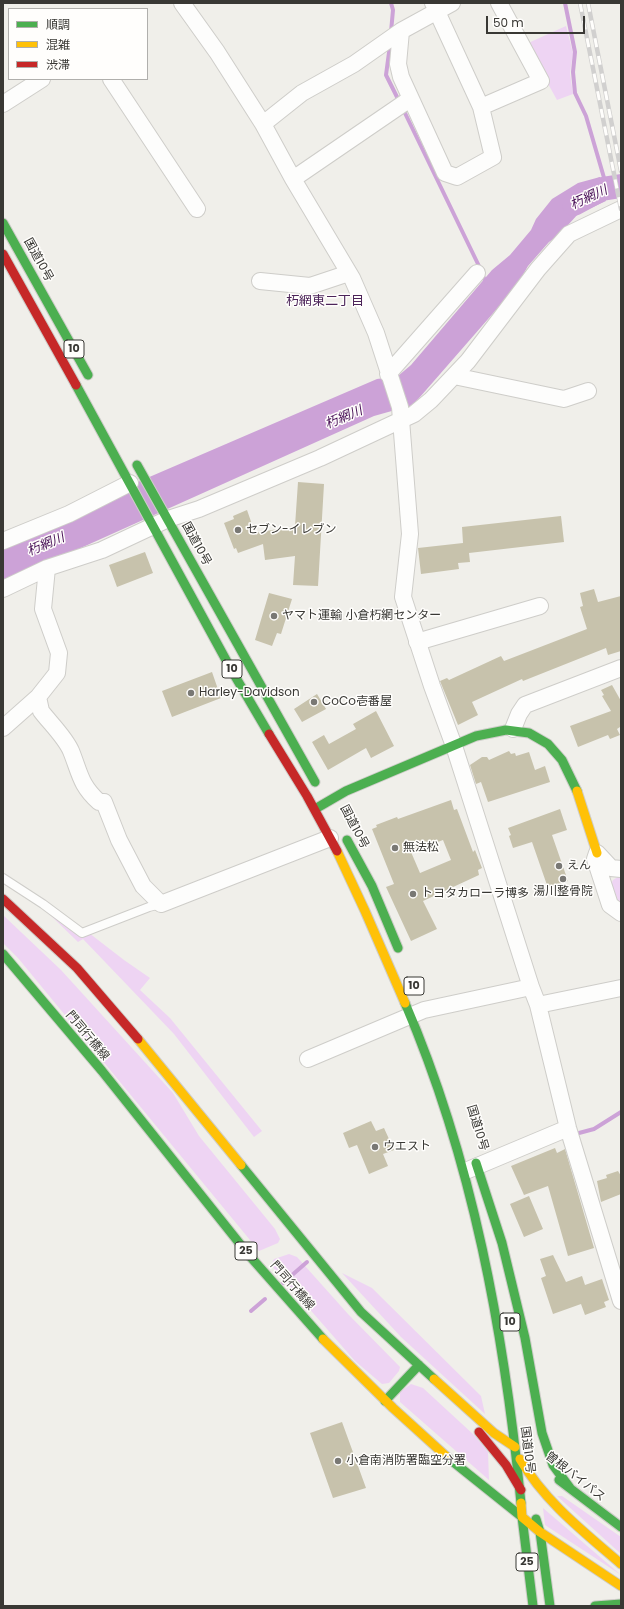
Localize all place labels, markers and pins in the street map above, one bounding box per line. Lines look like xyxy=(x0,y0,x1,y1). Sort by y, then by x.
place label: セブン-イレブン xyxy=(246,523,337,537)
marker: セブン-イレブン xyxy=(233,525,243,535)
place label: ヤマト運輸 小倉朽網センター xyxy=(282,609,441,623)
marker: ヤマト運輸 小倉朽網センター xyxy=(269,611,279,621)
place label: Harley-Davidson xyxy=(199,686,300,700)
marker: Harley-Davidson xyxy=(186,688,196,698)
place label: CoCo壱番屋 xyxy=(322,695,392,709)
marker: CoCo壱番屋 xyxy=(309,697,319,707)
place label: 無法松 xyxy=(403,841,439,855)
marker: 無法松 xyxy=(390,843,400,853)
place label: えん xyxy=(567,859,591,873)
marker: えん xyxy=(554,861,564,871)
marker: 湯川整骨院 xyxy=(558,874,568,884)
place label: 湯川整骨院 xyxy=(533,885,593,899)
place label: トヨタカローラ博多 xyxy=(421,887,529,901)
marker: トヨタカローラ博多 xyxy=(408,889,418,899)
place label: ウエスト xyxy=(383,1140,431,1154)
marker: ウエスト xyxy=(370,1142,380,1152)
place label: 小倉南消防署臨空分署 xyxy=(346,1454,466,1468)
marker: 小倉南消防署臨空分署 xyxy=(333,1456,343,1466)

